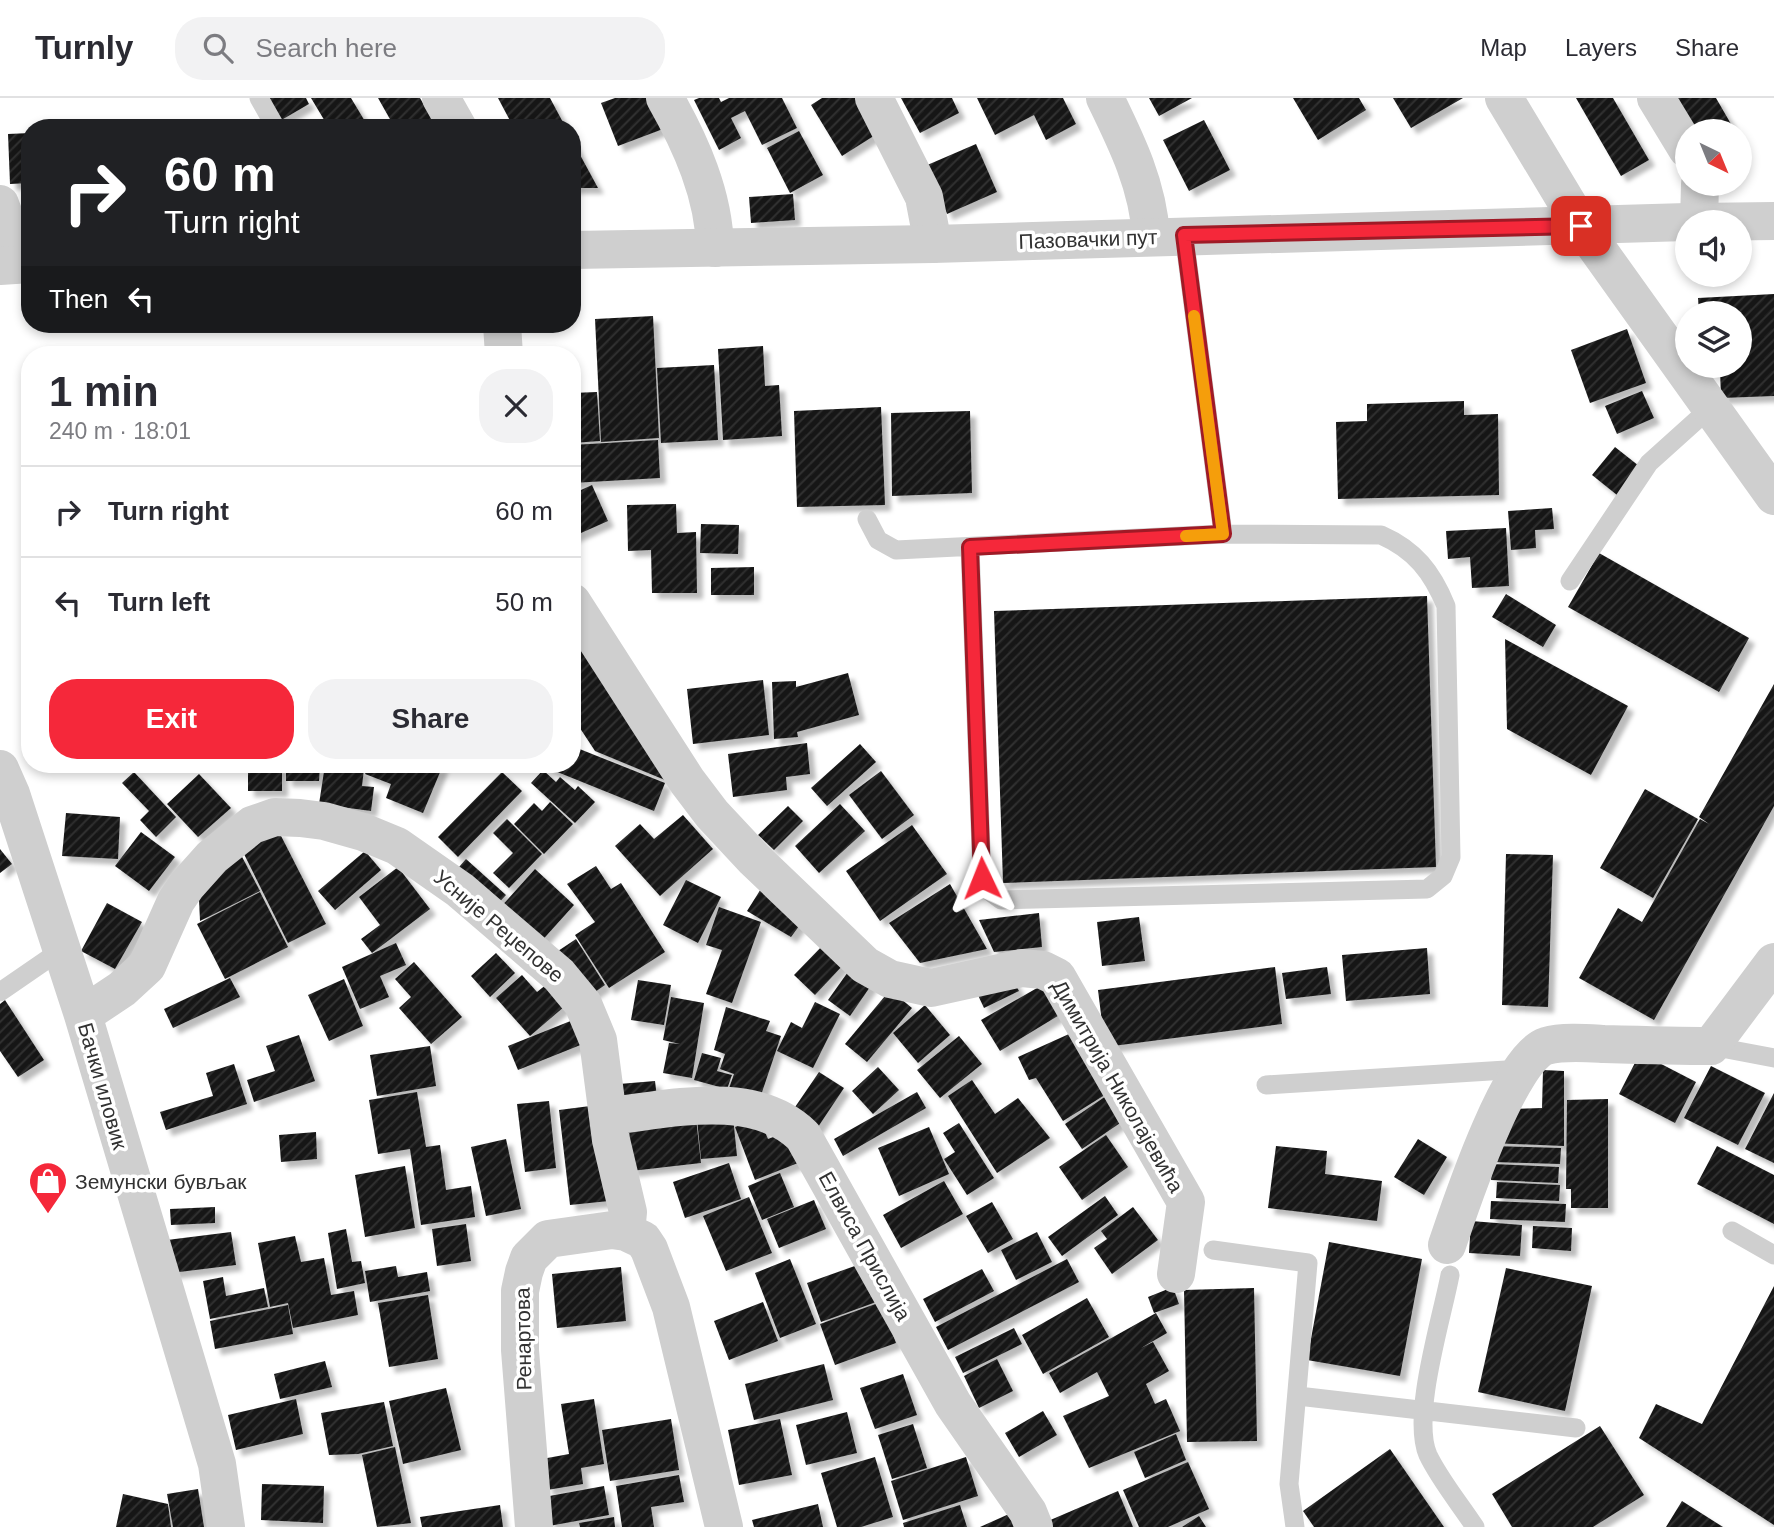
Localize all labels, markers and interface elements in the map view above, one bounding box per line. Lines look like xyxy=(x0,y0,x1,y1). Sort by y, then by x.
search box xyxy=(175,17,665,80)
text: Turnly xyxy=(35,29,133,66)
icon: search xyxy=(199,29,237,67)
text: Search here xyxy=(255,33,397,63)
text: Map xyxy=(1480,34,1527,61)
text: Layers xyxy=(1565,34,1637,61)
text: Share xyxy=(1675,34,1739,61)
north arrow xyxy=(1675,119,1752,196)
map controls xyxy=(1675,119,1752,378)
icon: right xyxy=(49,147,140,238)
text: 60 m xyxy=(164,147,276,201)
pin xyxy=(1551,196,1611,256)
text: Turn right xyxy=(164,204,300,240)
icon: arrive xyxy=(1562,207,1600,245)
button: sound xyxy=(1675,210,1752,287)
street label: Пазовачки пут xyxy=(1018,225,1158,253)
icon: left xyxy=(122,280,160,318)
text: Then xyxy=(49,284,108,314)
button: layers xyxy=(1675,301,1752,378)
text: 1 min xyxy=(49,368,159,415)
button: close xyxy=(479,369,553,443)
text: 240 m · 18:01 xyxy=(49,418,191,444)
icon: right xyxy=(49,493,87,531)
text: Turn right xyxy=(108,496,229,526)
text: 60 m xyxy=(495,496,553,526)
icon: left xyxy=(49,584,87,622)
text: Turn left xyxy=(108,587,210,617)
text: 50 m xyxy=(495,587,553,617)
button: Exit xyxy=(49,679,294,759)
button: Share xyxy=(308,679,553,759)
position arrow xyxy=(945,841,1019,915)
street label: Усније Реџепове xyxy=(430,865,568,987)
street label: Димитрија Николајевића xyxy=(1048,976,1188,1197)
street label: Бачки иловик xyxy=(74,1020,132,1153)
shop icon: Земунски бувљак xyxy=(27,1160,69,1215)
street label: Елвиса Прислија xyxy=(815,1168,916,1325)
place label: Земунски бувљак xyxy=(75,1170,247,1193)
street label: Ренартова xyxy=(511,1287,535,1391)

